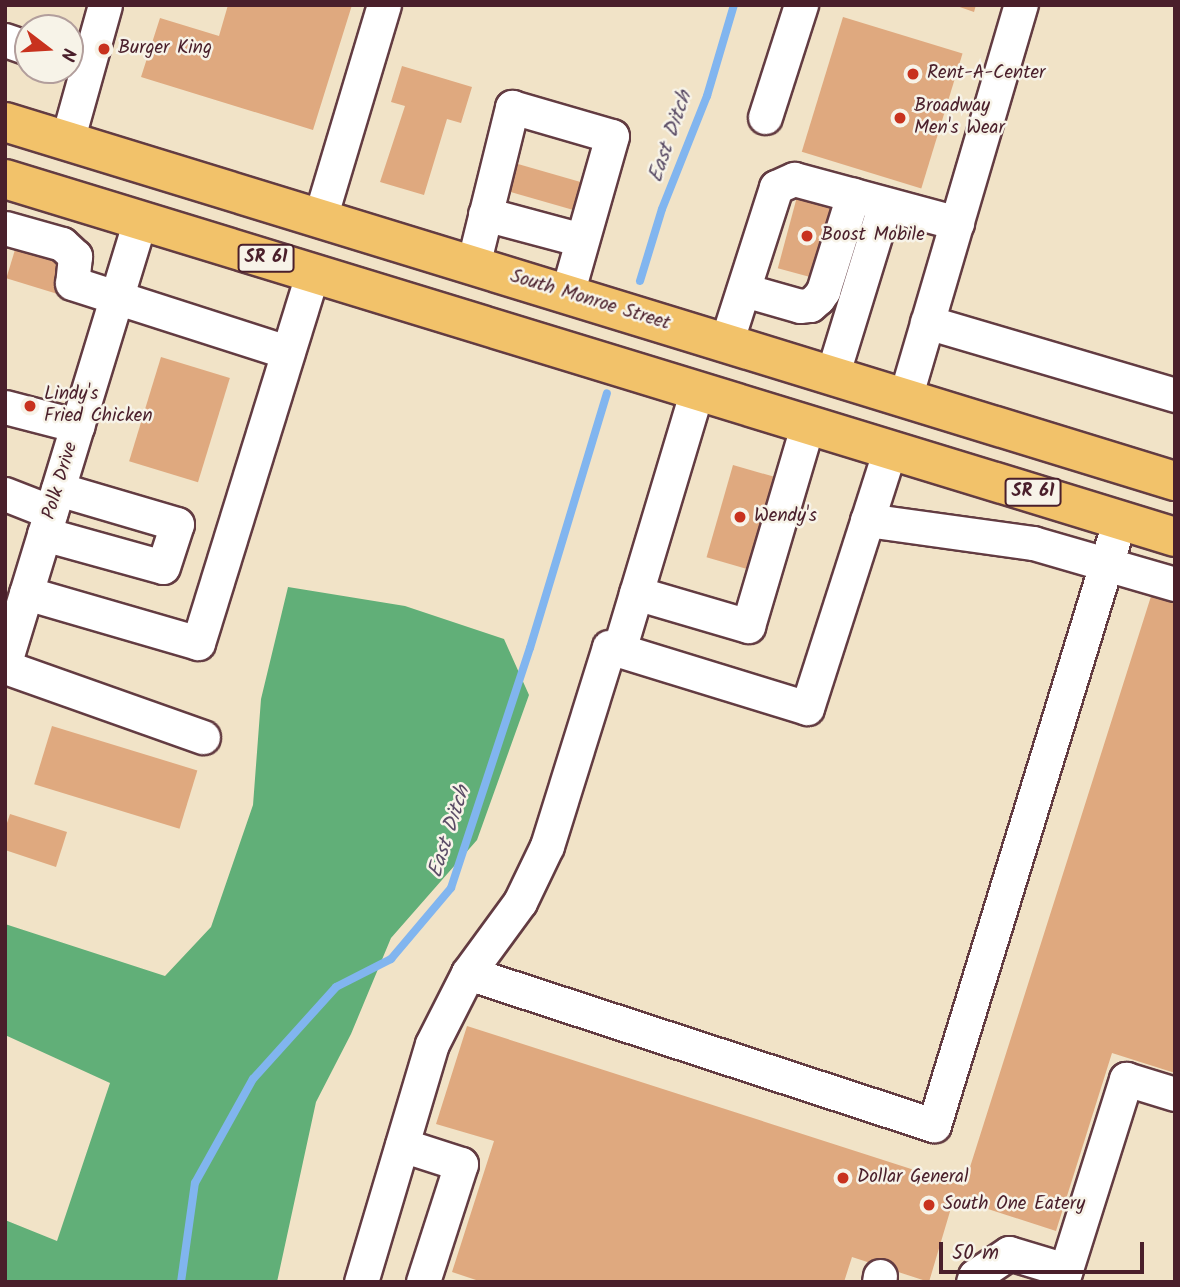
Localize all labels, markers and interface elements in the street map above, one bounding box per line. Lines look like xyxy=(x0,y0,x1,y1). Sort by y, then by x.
north arrow xyxy=(14,14,84,84)
place label: Burger King xyxy=(118,38,212,60)
marker: Burger King xyxy=(96,41,112,57)
text: N xyxy=(51,44,83,65)
place label: Rent-A-Center xyxy=(927,63,1045,85)
marker: Rent-A-Center xyxy=(905,66,921,82)
water label: East Ditch xyxy=(644,88,698,186)
place label: Broadway Men's Wear xyxy=(914,96,1005,140)
marker: Broadway Men's Wear xyxy=(892,110,908,126)
place label: Boost Mobile xyxy=(821,225,925,247)
marker: Boost Mobile xyxy=(799,228,815,244)
road number: SR 61 xyxy=(236,244,296,272)
street label: South Monroe Street xyxy=(507,266,673,336)
place label: Lindy's Fried Chicken xyxy=(44,384,153,428)
marker: Lindy's Fried Chicken xyxy=(22,398,38,414)
street label: Polk Drive xyxy=(38,440,84,522)
road number: SR 61 xyxy=(1003,478,1063,506)
place label: Wendy's xyxy=(754,506,817,528)
marker: Wendy's xyxy=(732,509,748,525)
water label: East Ditch xyxy=(423,783,477,881)
place label: Dollar General xyxy=(857,1167,969,1189)
marker: Dollar General xyxy=(835,1170,851,1186)
place label: South One Eatery xyxy=(943,1194,1085,1216)
marker: South One Eatery xyxy=(921,1197,937,1213)
scale bar xyxy=(942,1228,1147,1272)
text: 50 m xyxy=(952,1237,999,1270)

